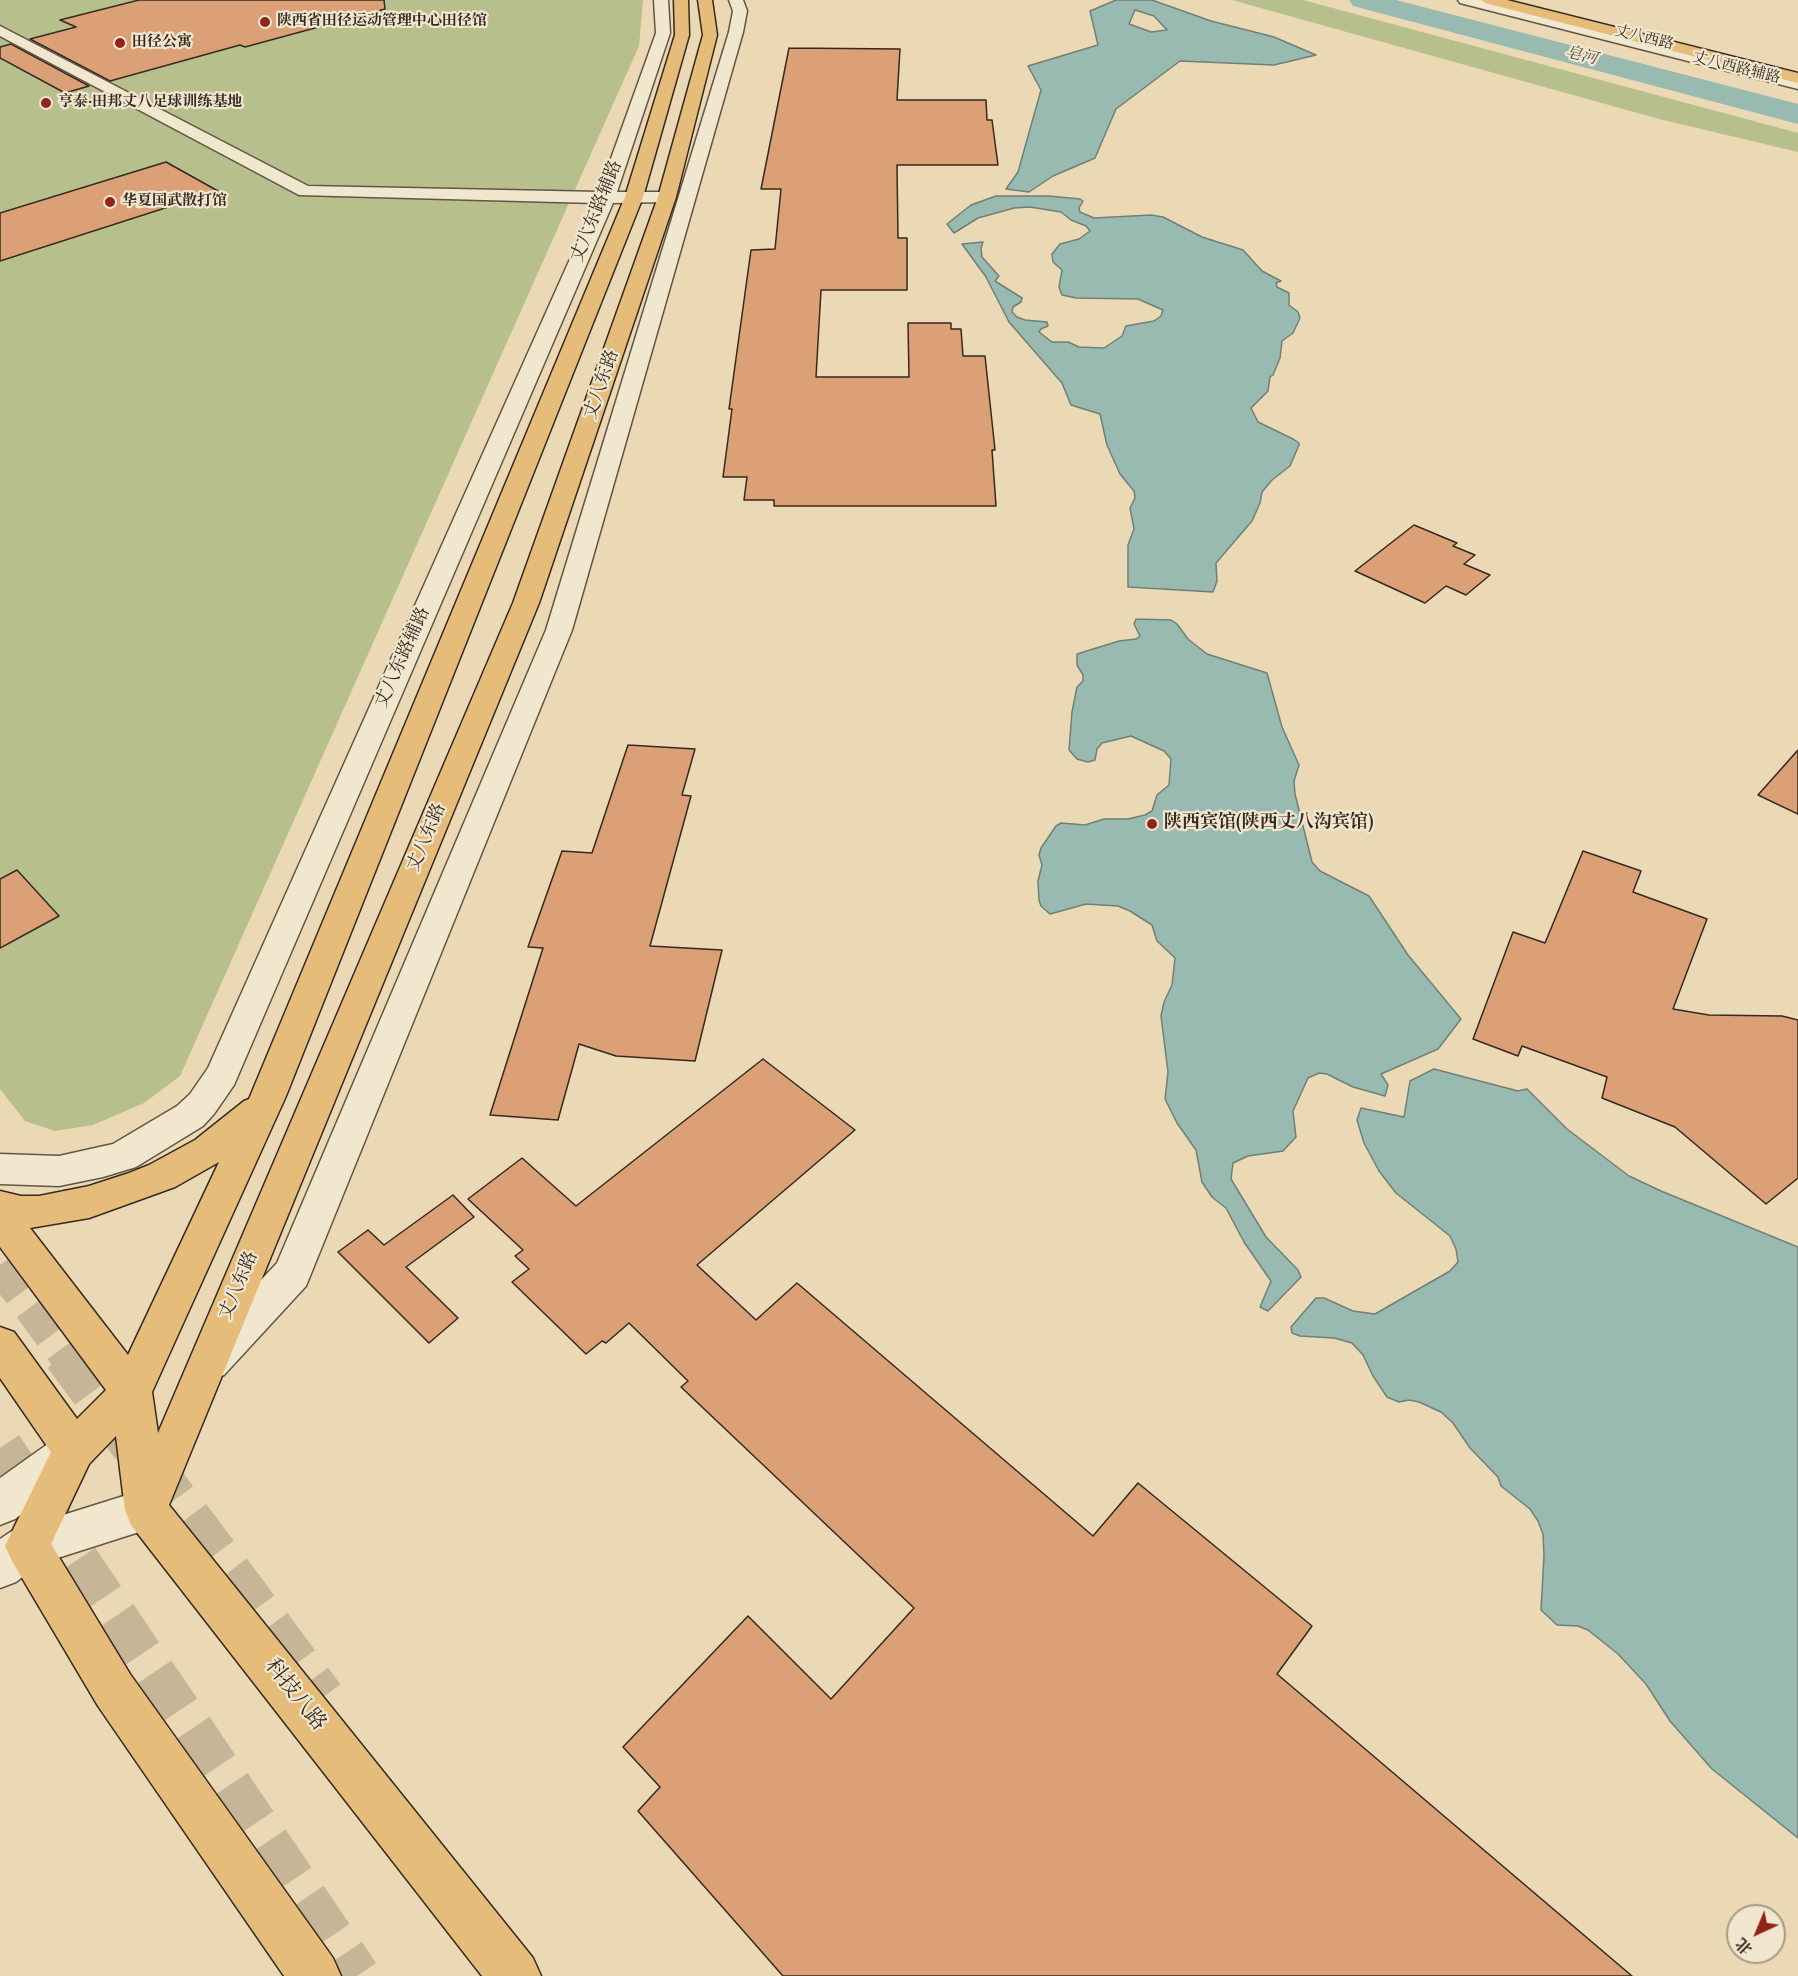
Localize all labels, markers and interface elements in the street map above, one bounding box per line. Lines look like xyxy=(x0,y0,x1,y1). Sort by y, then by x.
place label: 陕西省田径运动管理中心田径馆 xyxy=(277,13,487,31)
marker: 陕西省田径运动管理中心田径馆 xyxy=(258,15,272,29)
street label: 丈八西路 xyxy=(1613,23,1675,55)
place label: 田径公寓 xyxy=(132,34,192,52)
marker: 田径公寓 xyxy=(113,36,127,50)
water label: 皂河 xyxy=(1563,44,1599,70)
street label: 丈八西路辅路 xyxy=(1690,49,1782,89)
place label: 亨泰·田邦丈八足球训练基地 xyxy=(58,94,242,112)
marker: 亨泰·田邦丈八足球训练基地 xyxy=(39,96,53,110)
street label: 丈八东路辅路 xyxy=(568,158,628,266)
place label: 华夏国武散打馆 xyxy=(122,193,227,211)
marker: 华夏国武散打馆 xyxy=(103,195,117,209)
street label: 丈八东路 xyxy=(581,347,625,423)
street label: 丈八东路辅路 xyxy=(372,604,436,712)
street label: 丈八东路 xyxy=(404,801,452,875)
place label: 陕西宾馆(陕西丈八沟宾馆) xyxy=(1164,813,1374,835)
marker: 陕西宾馆(陕西丈八沟宾馆) xyxy=(1145,817,1159,831)
street label: 丈八东路 xyxy=(216,1249,264,1323)
street label: 科技八路 xyxy=(258,1655,330,1737)
north arrow xyxy=(1726,1904,1786,1964)
text: 北 xyxy=(1731,1932,1758,1959)

